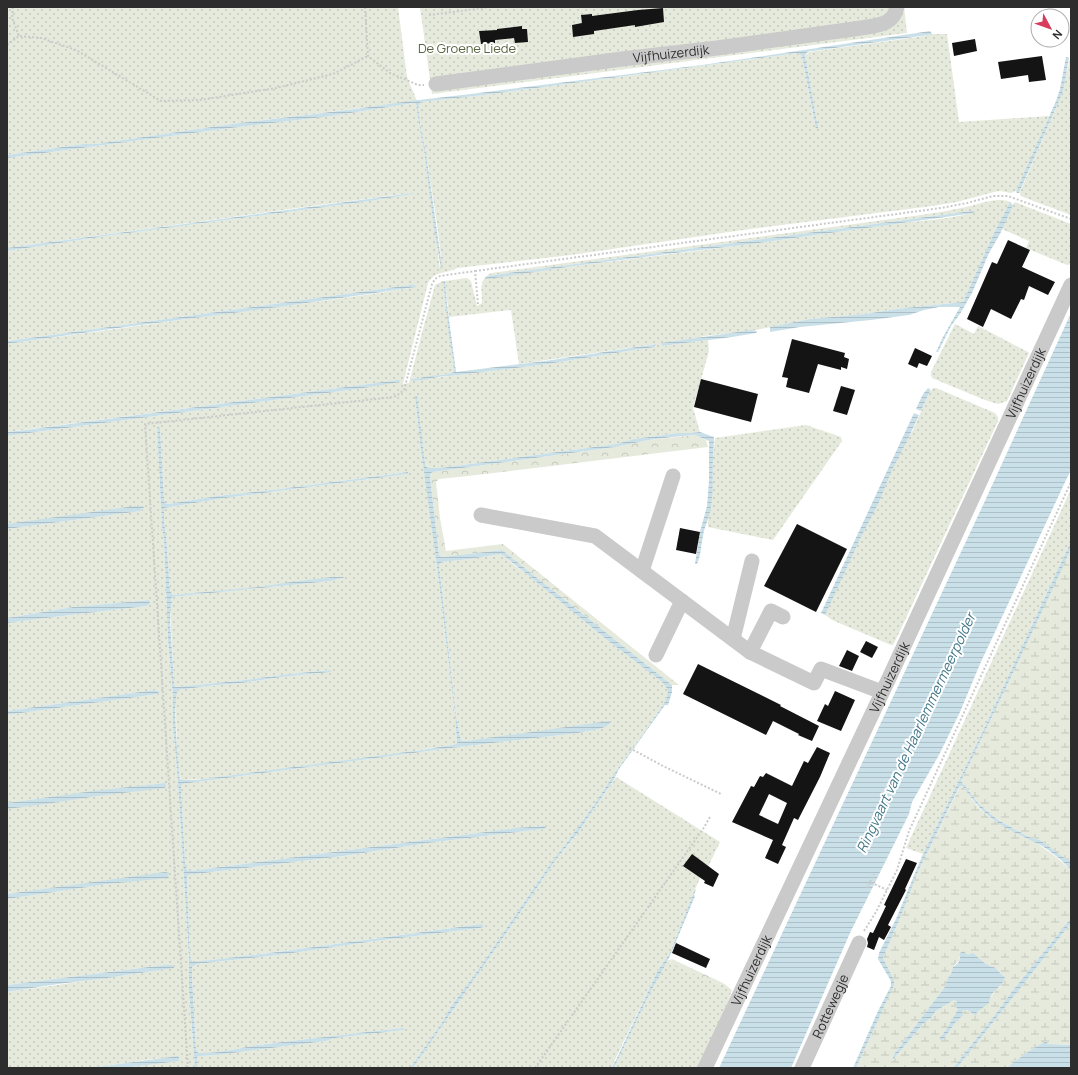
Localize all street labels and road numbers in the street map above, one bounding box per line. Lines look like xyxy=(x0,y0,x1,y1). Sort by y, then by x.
street label: Vijfhuizerdijk xyxy=(632,40,711,67)
street label: Vijfhuizerdijk xyxy=(1001,344,1050,422)
street label: Vijfhuizerdijk xyxy=(865,638,914,716)
street label: Vijfhuizerdijk xyxy=(727,931,776,1009)
street label: Rottewegje xyxy=(808,971,853,1041)

